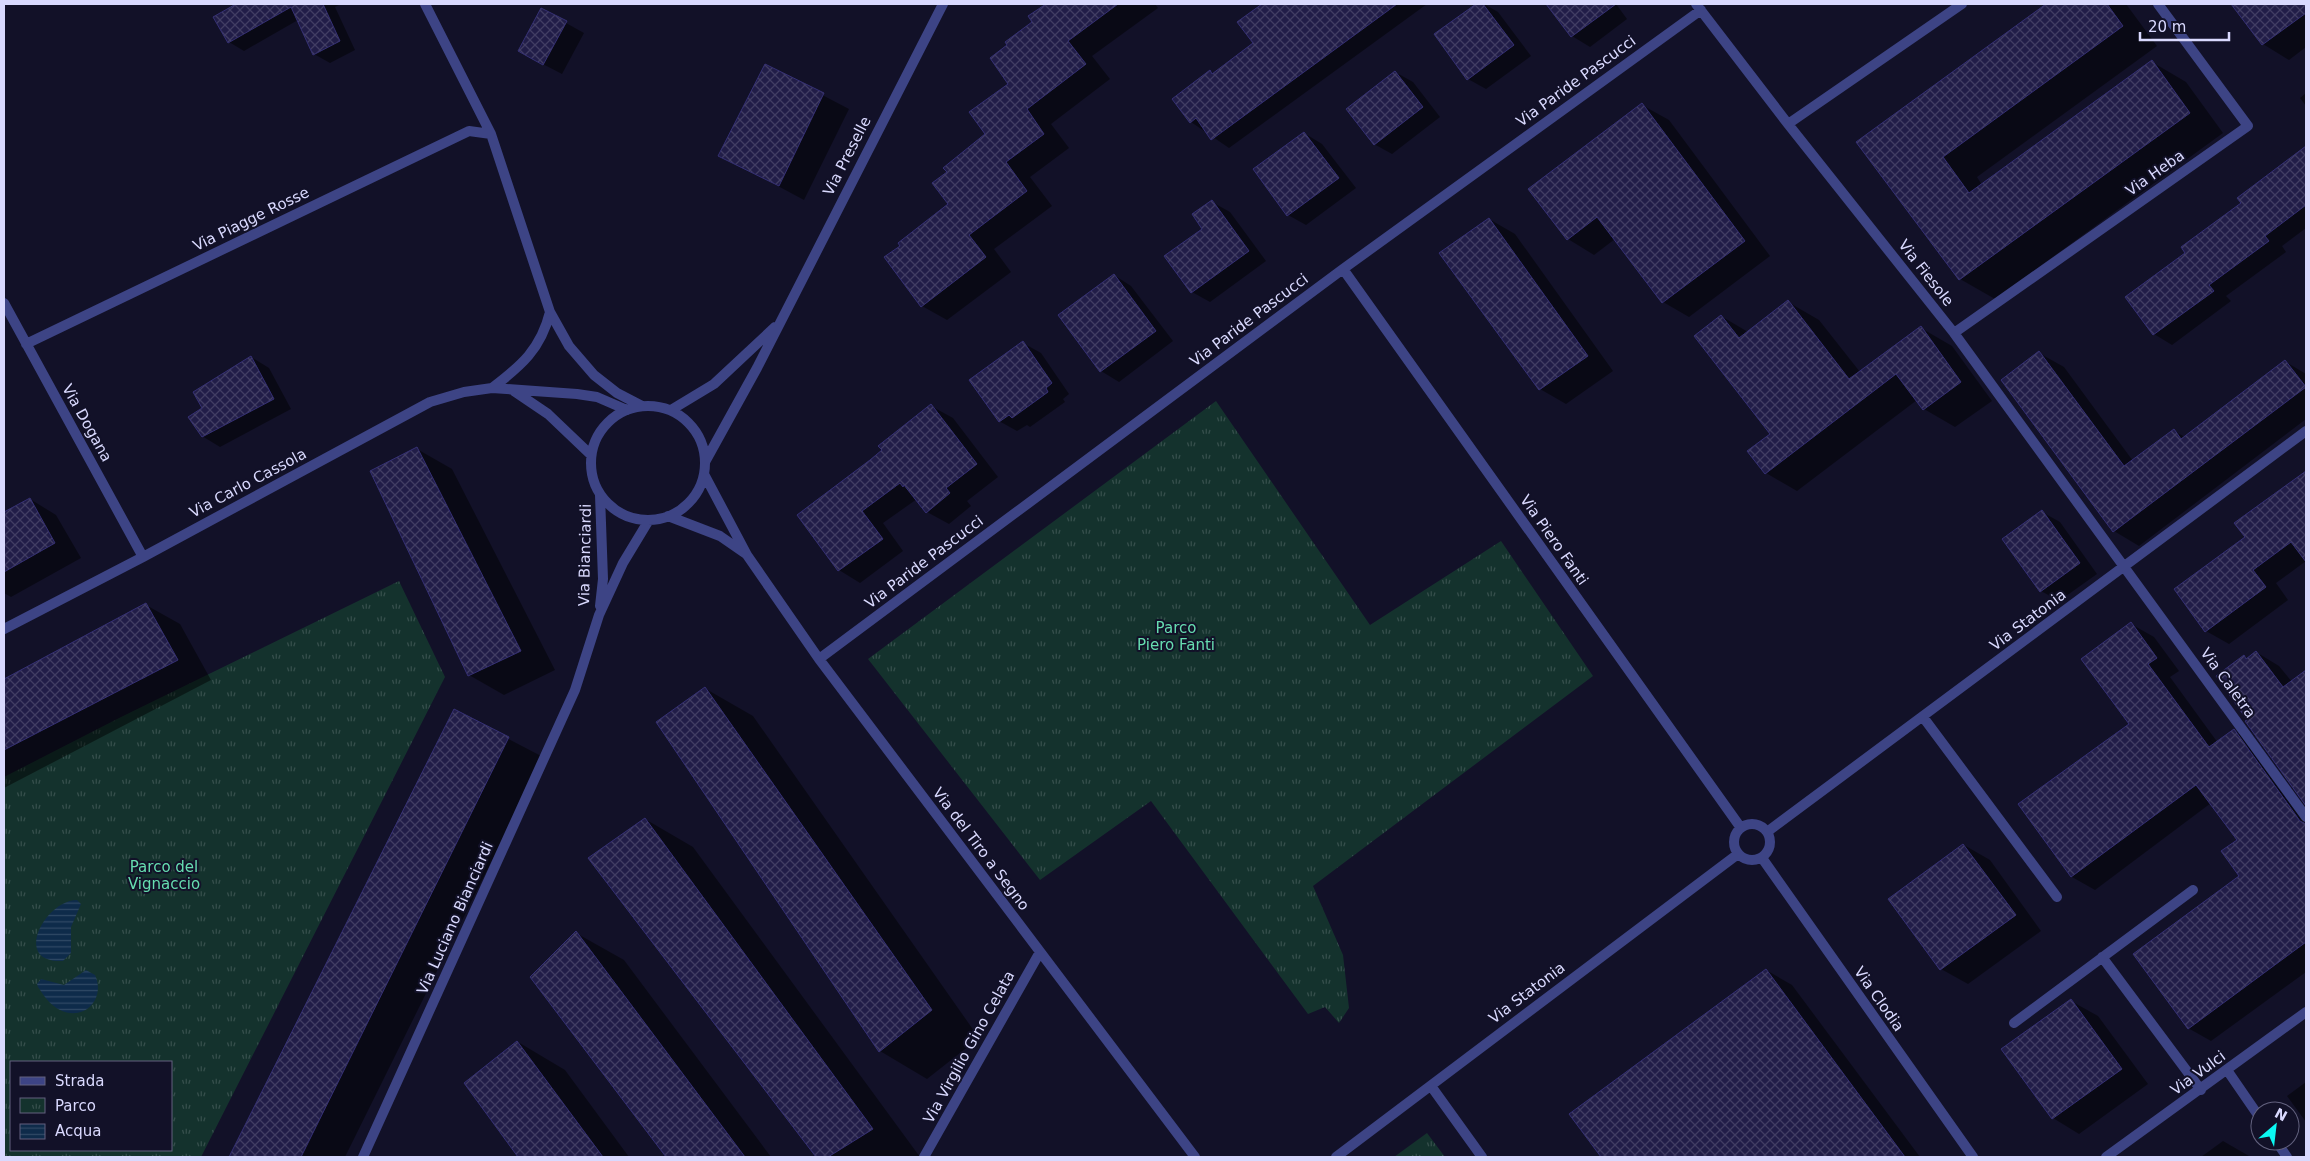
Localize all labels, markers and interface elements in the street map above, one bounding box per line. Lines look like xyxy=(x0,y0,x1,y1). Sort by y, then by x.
scale bar xyxy=(2140,10,2229,42)
text: 20 m xyxy=(2148,18,2186,36)
street label: Via Paride Pascucci xyxy=(1513,32,1639,130)
street label: Via Preselle xyxy=(819,113,875,199)
street label: Via Heba xyxy=(2122,146,2188,200)
street label: Via Piagge Rosse xyxy=(190,183,312,255)
street label: Via Fiesole xyxy=(1894,236,1958,310)
street label: Via Paride Pascucci xyxy=(1186,270,1312,370)
street label: Via Dogana xyxy=(58,381,116,465)
street label: Via Carlo Cassola xyxy=(186,445,310,521)
street label: Via Piero Fanti xyxy=(1516,491,1592,589)
street label: Via Bianciardi xyxy=(575,504,595,606)
street label: Via Paride Pascucci xyxy=(861,512,987,612)
street label: Via Statonia xyxy=(1986,586,2070,654)
park label: Parco Piero Fanti xyxy=(1137,619,1215,654)
street label: Via Caletra xyxy=(2197,644,2259,722)
street label: Via del Tiro a Segno xyxy=(929,784,1033,914)
street label: Via Luciano Bianciardi xyxy=(413,839,497,997)
park label: Parco del Vignaccio xyxy=(128,858,200,893)
street label: Via Statonia xyxy=(1485,959,1569,1027)
street label: Via Clodia xyxy=(1850,963,1908,1035)
street label: Via Virgilio Gino Celata xyxy=(920,968,1018,1126)
street label: Via Vulci xyxy=(2167,1047,2229,1099)
legend xyxy=(10,1061,172,1151)
text: Strada xyxy=(55,1072,104,1090)
text: Parco xyxy=(55,1097,96,1115)
north arrow xyxy=(2250,1101,2300,1151)
text: N xyxy=(2272,1105,2290,1124)
text: Acqua xyxy=(55,1122,101,1140)

